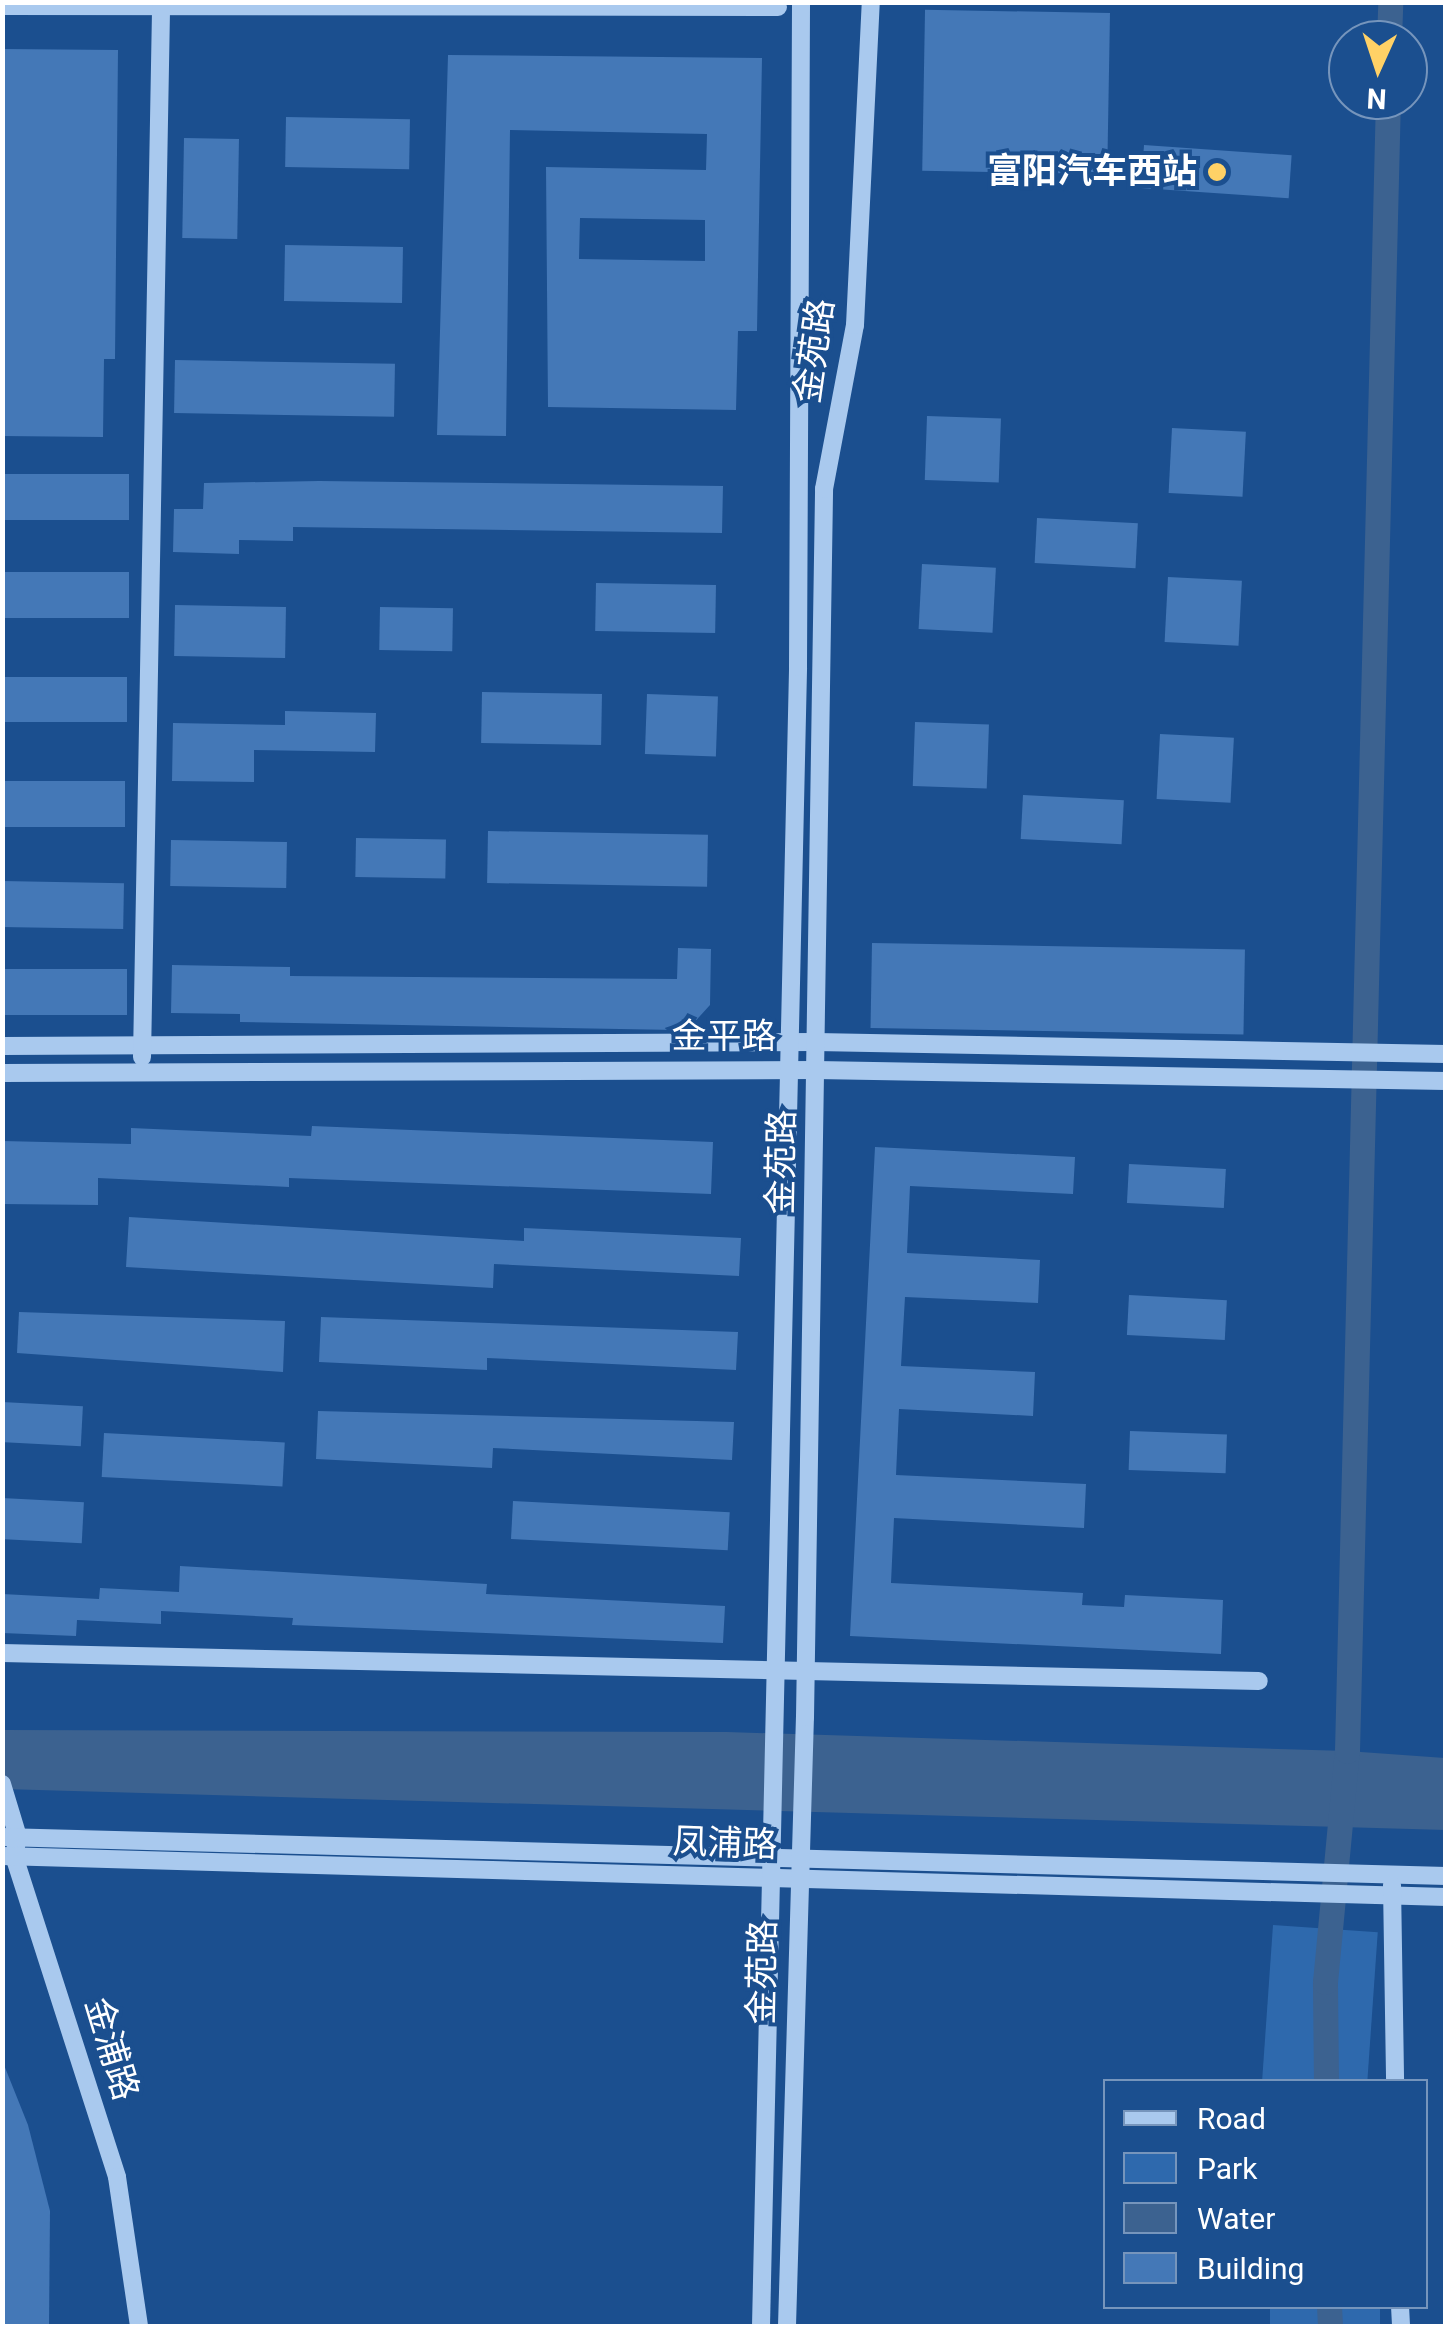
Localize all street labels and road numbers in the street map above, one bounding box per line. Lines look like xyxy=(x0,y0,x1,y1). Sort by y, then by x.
street label: 金苑路 xyxy=(787,296,843,406)
street label: 金平路 xyxy=(672,1016,776,1058)
street label: 金苑路 xyxy=(760,1109,804,1215)
street label: 凤浦路 xyxy=(672,1821,778,1867)
street label: 金苑路 xyxy=(741,1919,785,2025)
street label: 金浦路 xyxy=(76,1993,146,2105)

